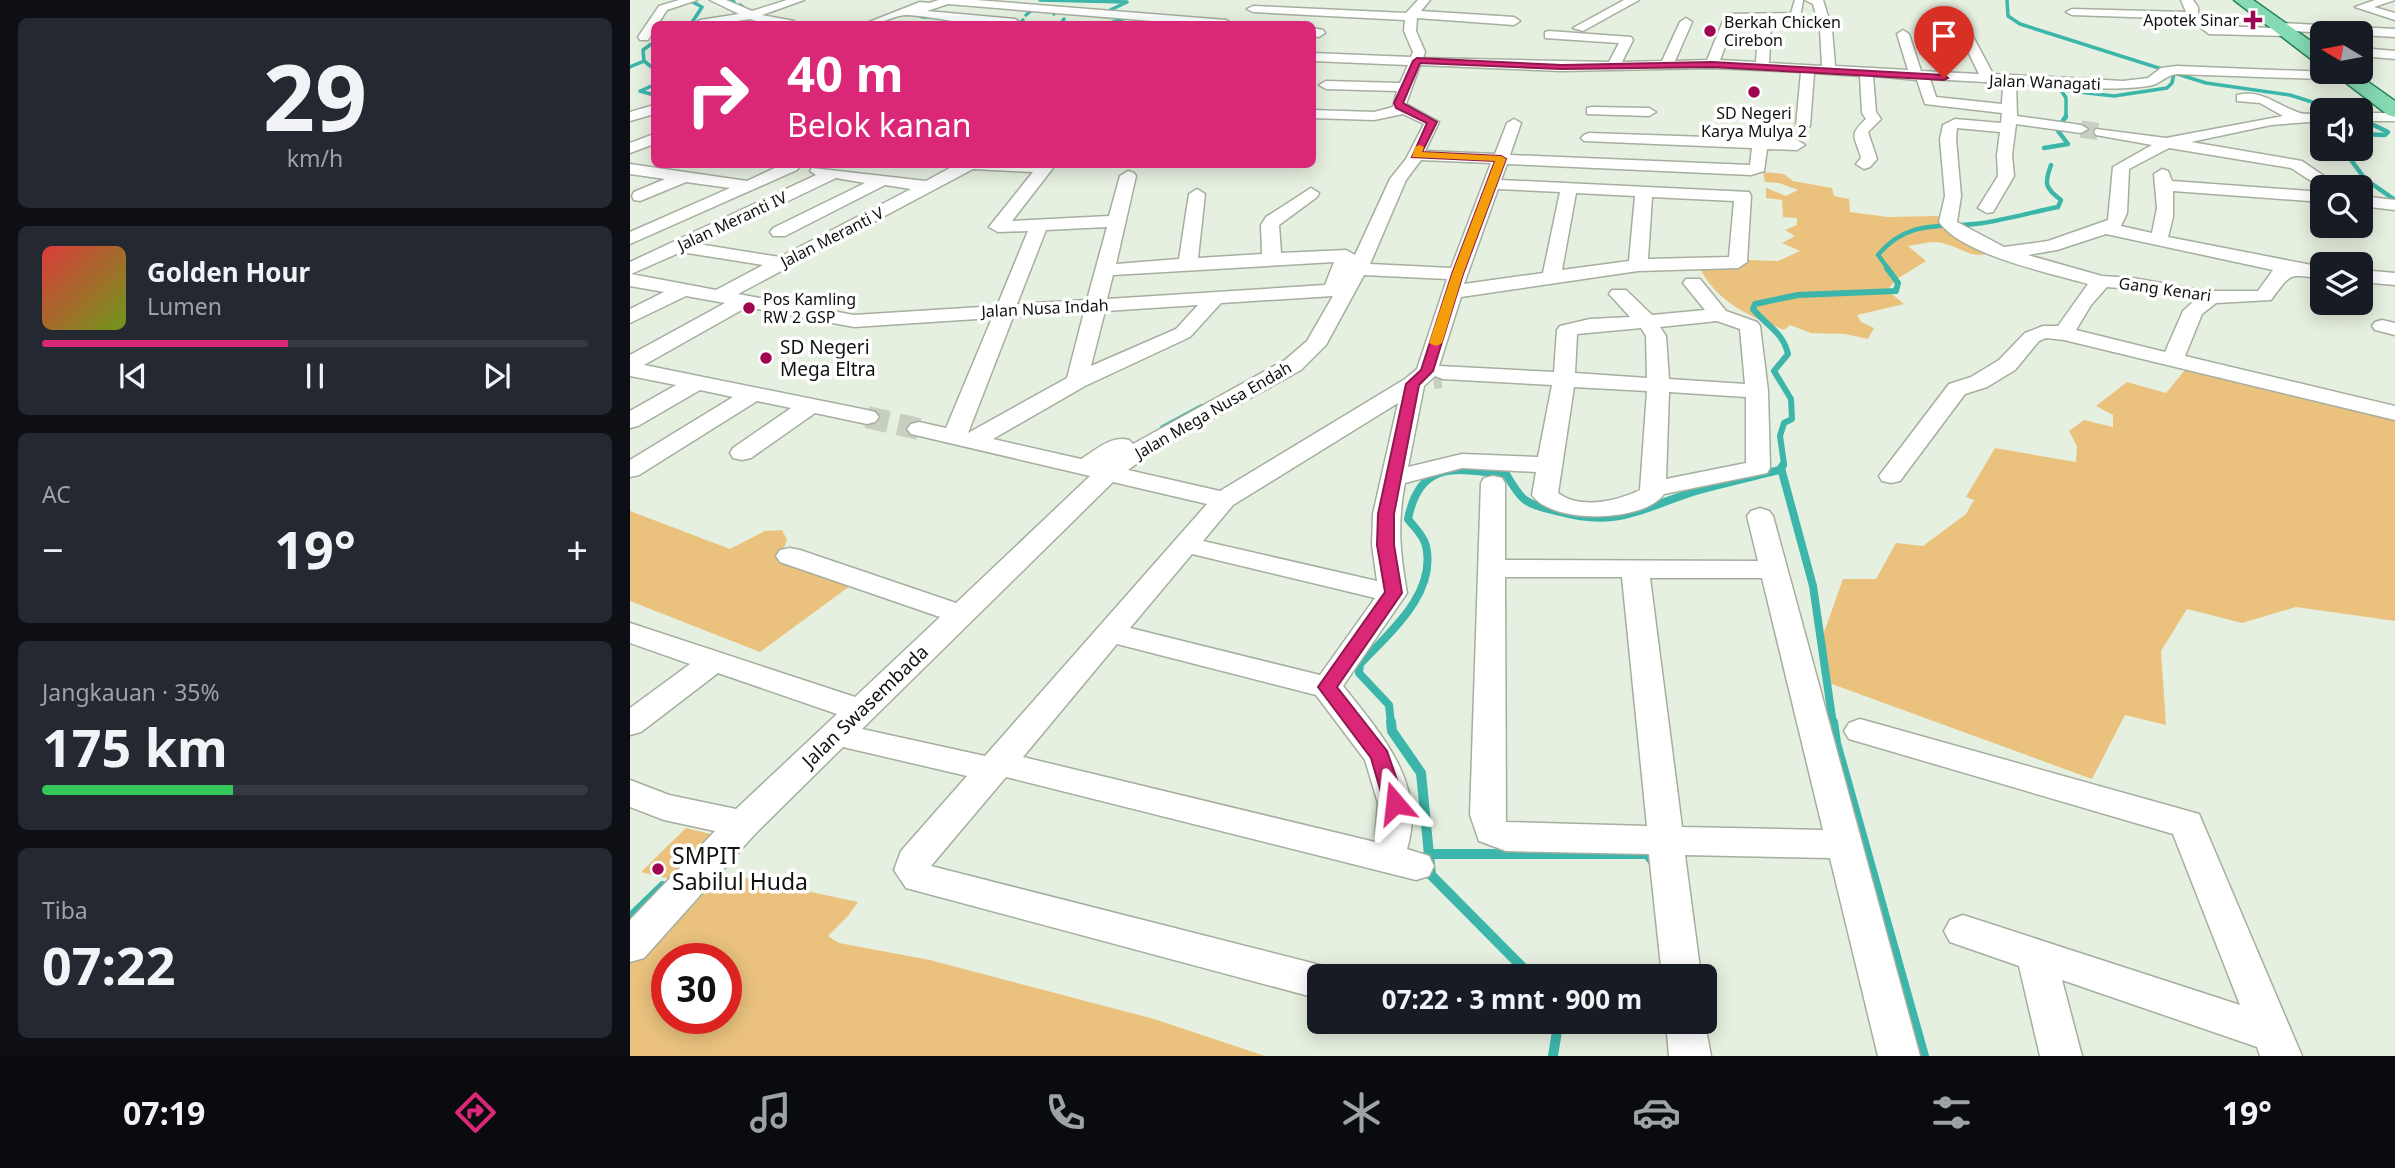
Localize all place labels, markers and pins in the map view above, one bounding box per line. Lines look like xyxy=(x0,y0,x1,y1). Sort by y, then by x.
pin xyxy=(1914,6,1974,78)
place label: Apotek Sinar xyxy=(2143,9,2239,31)
place label: Berkah Chicken Cirebon xyxy=(1724,11,1841,51)
marker: Apotek Sinar xyxy=(2245,12,2261,28)
marker: Berkah Chicken Cirebon xyxy=(1702,23,1718,39)
marker: SD Negeri Karya Mulya 2 xyxy=(1746,84,1762,100)
place label: SD Negeri Karya Mulya 2 xyxy=(1701,102,1807,142)
place label: Pos Kamling RW 2 GSP xyxy=(763,288,856,328)
marker: Pos Kamling RW 2 GSP xyxy=(741,300,757,316)
place label: SD Negeri Mega Eltra xyxy=(780,334,876,382)
marker: SD Negeri Mega Eltra xyxy=(758,350,774,366)
place label: SMPIT Sabilul Huda xyxy=(672,839,808,897)
marker: SMPIT Sabilul Huda xyxy=(650,861,666,877)

